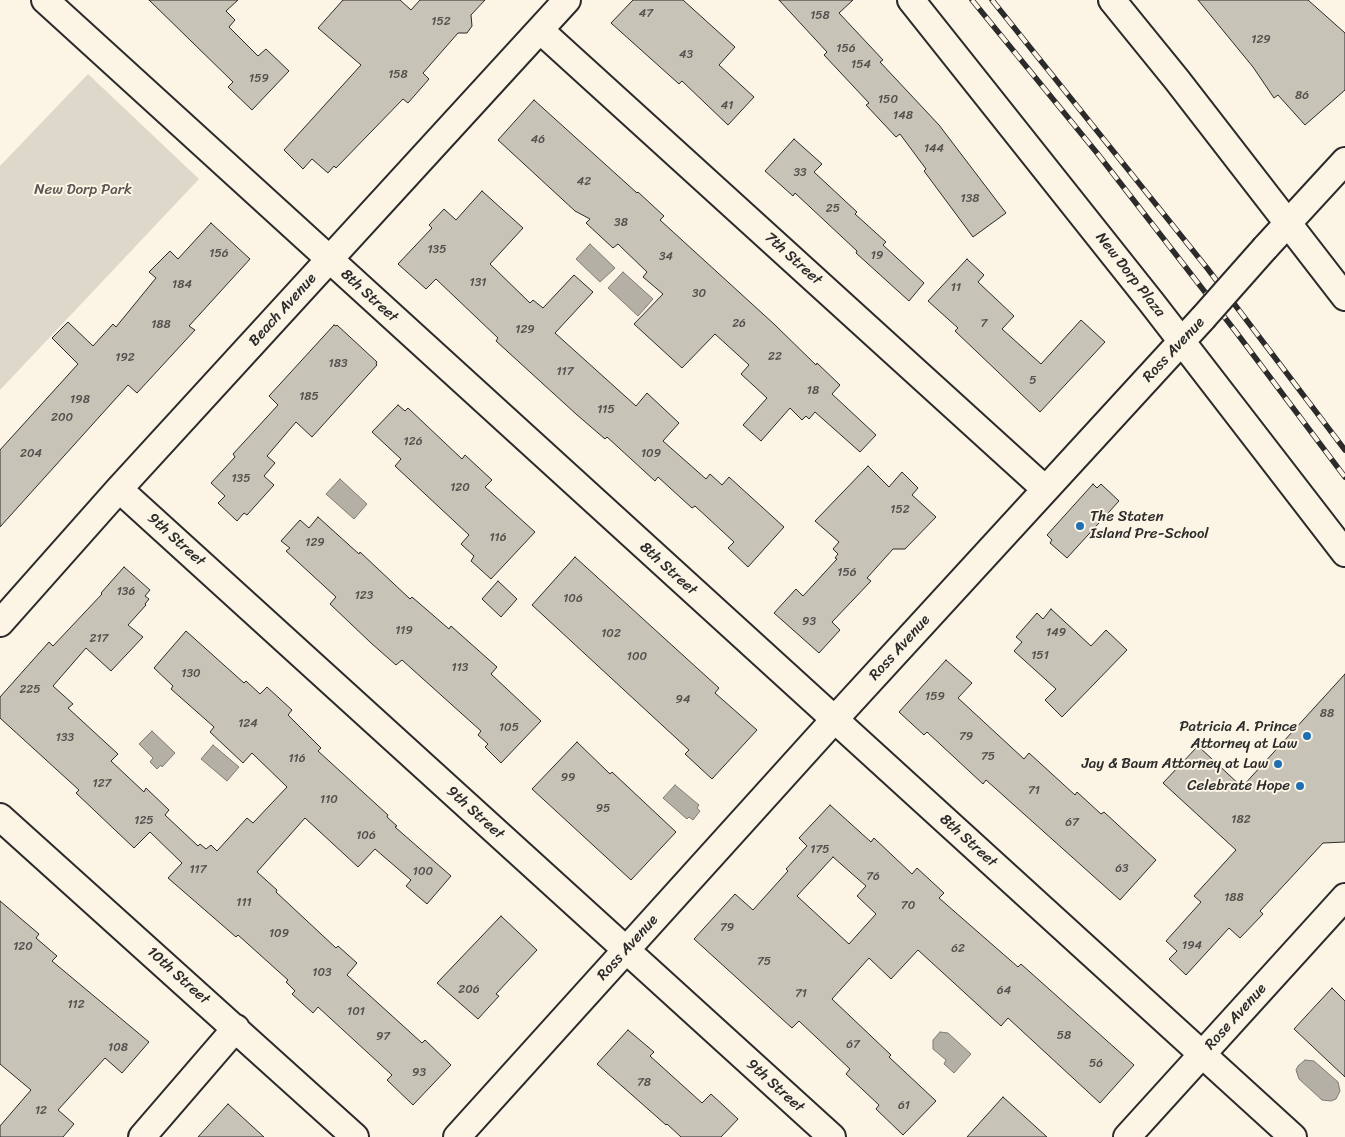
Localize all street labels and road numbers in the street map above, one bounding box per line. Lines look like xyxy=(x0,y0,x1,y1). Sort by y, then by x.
street label: 7th Street xyxy=(761,229,825,289)
street label: New Dorp Plaza xyxy=(1091,229,1169,321)
street label: 8th Street xyxy=(337,266,401,326)
street label: Beach Avenue xyxy=(246,270,320,350)
street label: Ross Avenue xyxy=(1139,314,1209,386)
street label: 9th Street xyxy=(144,510,208,570)
street label: 8th Street xyxy=(636,539,700,599)
street label: Ross Avenue xyxy=(866,611,934,685)
street label: 9th Street xyxy=(443,783,507,843)
street label: 8th Street xyxy=(936,811,1000,871)
street label: Ross Avenue xyxy=(594,911,662,985)
street label: 10th Street xyxy=(143,943,213,1009)
street label: Rose Avenue xyxy=(1202,980,1270,1054)
street label: 9th Street xyxy=(743,1056,807,1116)

